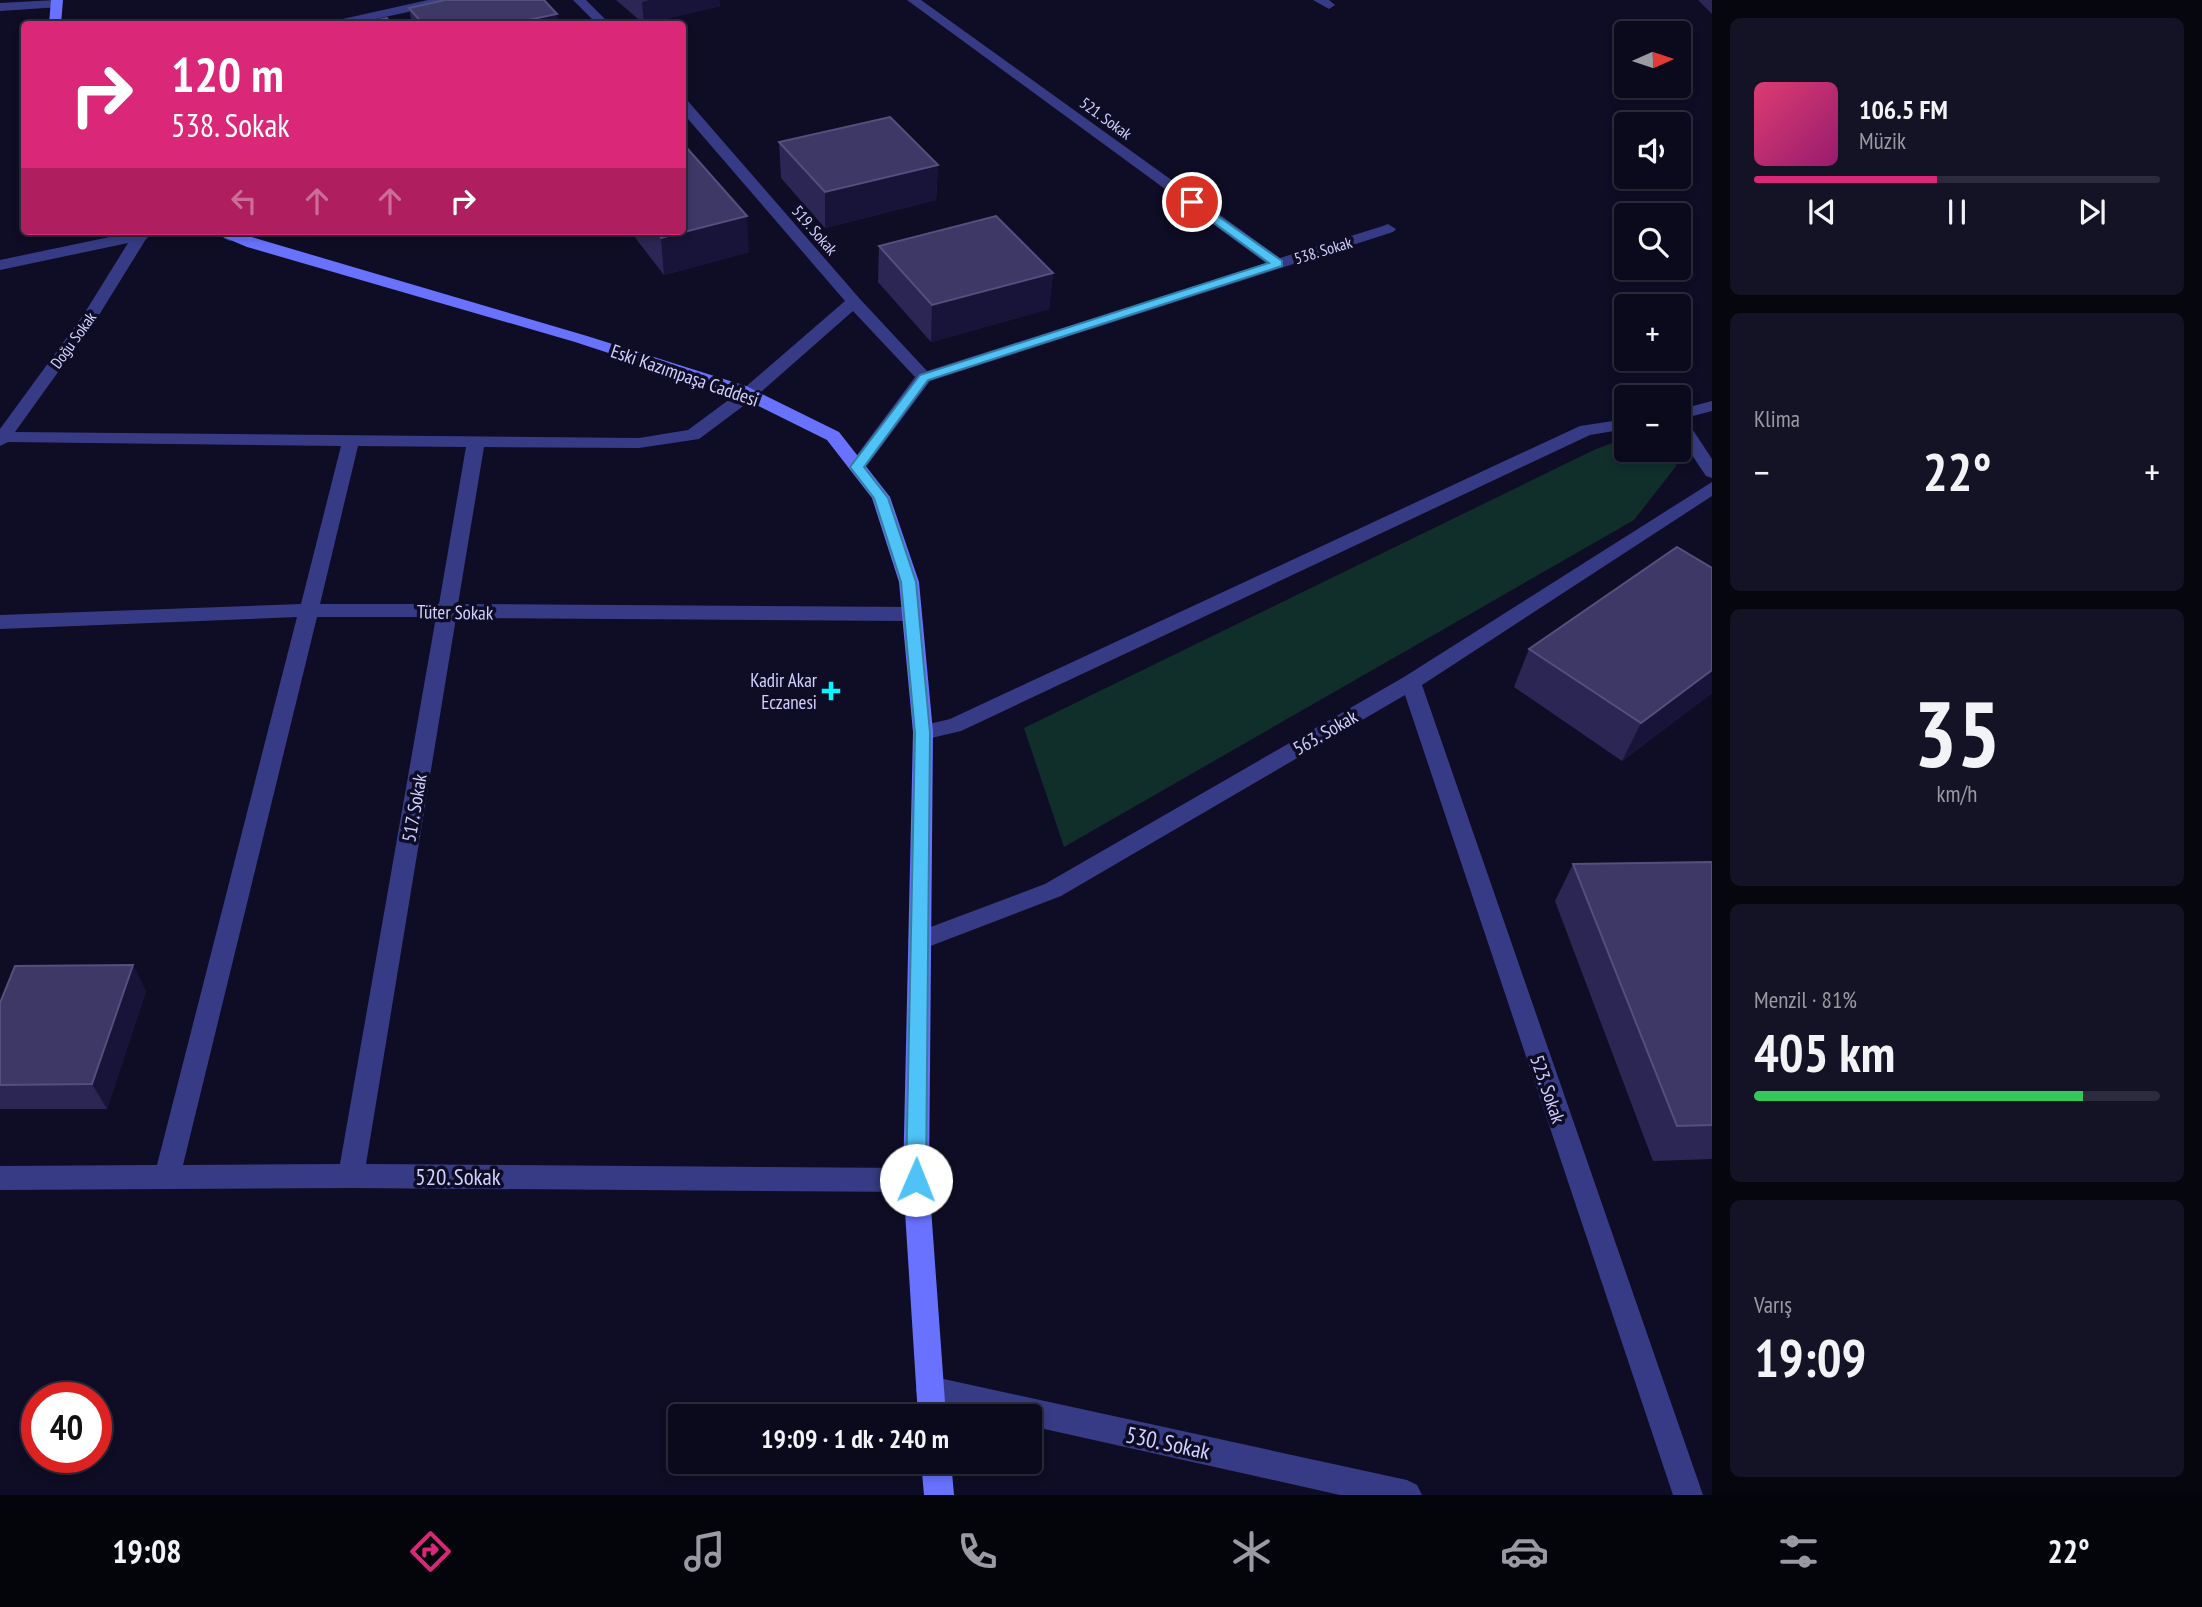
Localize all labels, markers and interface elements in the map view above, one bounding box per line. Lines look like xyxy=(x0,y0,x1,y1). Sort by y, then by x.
north arrow xyxy=(1614,21,1690,98)
map controls xyxy=(1614,21,1691,462)
text: 120 m xyxy=(171,42,284,106)
icon: right xyxy=(56,49,147,140)
street label: 521. Sokak xyxy=(1076,92,1137,144)
text: 106.5 FM xyxy=(1859,93,1948,126)
text: 538. Sokak xyxy=(171,104,290,146)
button: sound xyxy=(1614,112,1691,189)
text: Müzik xyxy=(1859,126,1906,155)
pin xyxy=(1162,172,1222,232)
icon: left xyxy=(225,182,263,220)
icon: ahead xyxy=(298,182,336,220)
icon: ahead xyxy=(371,182,409,220)
icon: right xyxy=(444,182,482,220)
icon: arrive xyxy=(1173,183,1211,221)
icon: previous xyxy=(1803,193,1841,231)
icon: pause xyxy=(1938,193,1976,231)
icon: next xyxy=(2073,193,2111,231)
street label: 519. Sokak xyxy=(788,201,843,260)
button: search xyxy=(1614,203,1691,280)
street label: 538. Sokak xyxy=(1292,232,1355,268)
button: + xyxy=(1614,294,1691,371)
street label: Doğu Sokak xyxy=(46,307,101,372)
street label: Eski Kazımpaşa Caddesi xyxy=(608,338,762,412)
button: − xyxy=(1614,385,1691,462)
text: Klima xyxy=(1754,404,1800,433)
text: 22° xyxy=(1923,438,1991,505)
text: − xyxy=(1754,447,1770,496)
text: + xyxy=(2144,447,2160,496)
street label: Tüter Sokak xyxy=(417,599,494,625)
place label: Kadir Akar Eczanesi xyxy=(750,668,818,714)
text: 35 xyxy=(1914,674,2001,792)
marker: Kadir Akar Eczanesi xyxy=(823,683,839,699)
street label: 563. Sokak xyxy=(1288,704,1362,760)
street label: 517. Sokak xyxy=(396,771,432,844)
text: km/h xyxy=(1937,779,1977,808)
text: Menzil · 81% xyxy=(1754,985,1857,1014)
text: 405 km xyxy=(1754,1019,1895,1086)
street label: 523. Sokak xyxy=(1525,1052,1571,1127)
position arrow xyxy=(879,1143,953,1217)
street label: 520. Sokak xyxy=(415,1162,501,1191)
text: Varış xyxy=(1754,1290,1792,1319)
text: 19:09 xyxy=(1754,1324,1866,1391)
speed limit sign: 40 xyxy=(21,1382,112,1473)
street label: 530. Sokak xyxy=(1123,1419,1213,1466)
text: 19:09 · 1 dk · 240 m xyxy=(761,1422,949,1455)
icon: directions xyxy=(406,1527,455,1576)
icon: music xyxy=(680,1527,729,1576)
icon: phone xyxy=(953,1527,1002,1576)
icon: climate xyxy=(1227,1527,1276,1576)
icon: car xyxy=(1500,1527,1549,1576)
icon: filters xyxy=(1774,1527,1823,1576)
text: 19:08 xyxy=(112,1530,182,1572)
text: 22° xyxy=(2047,1530,2090,1572)

